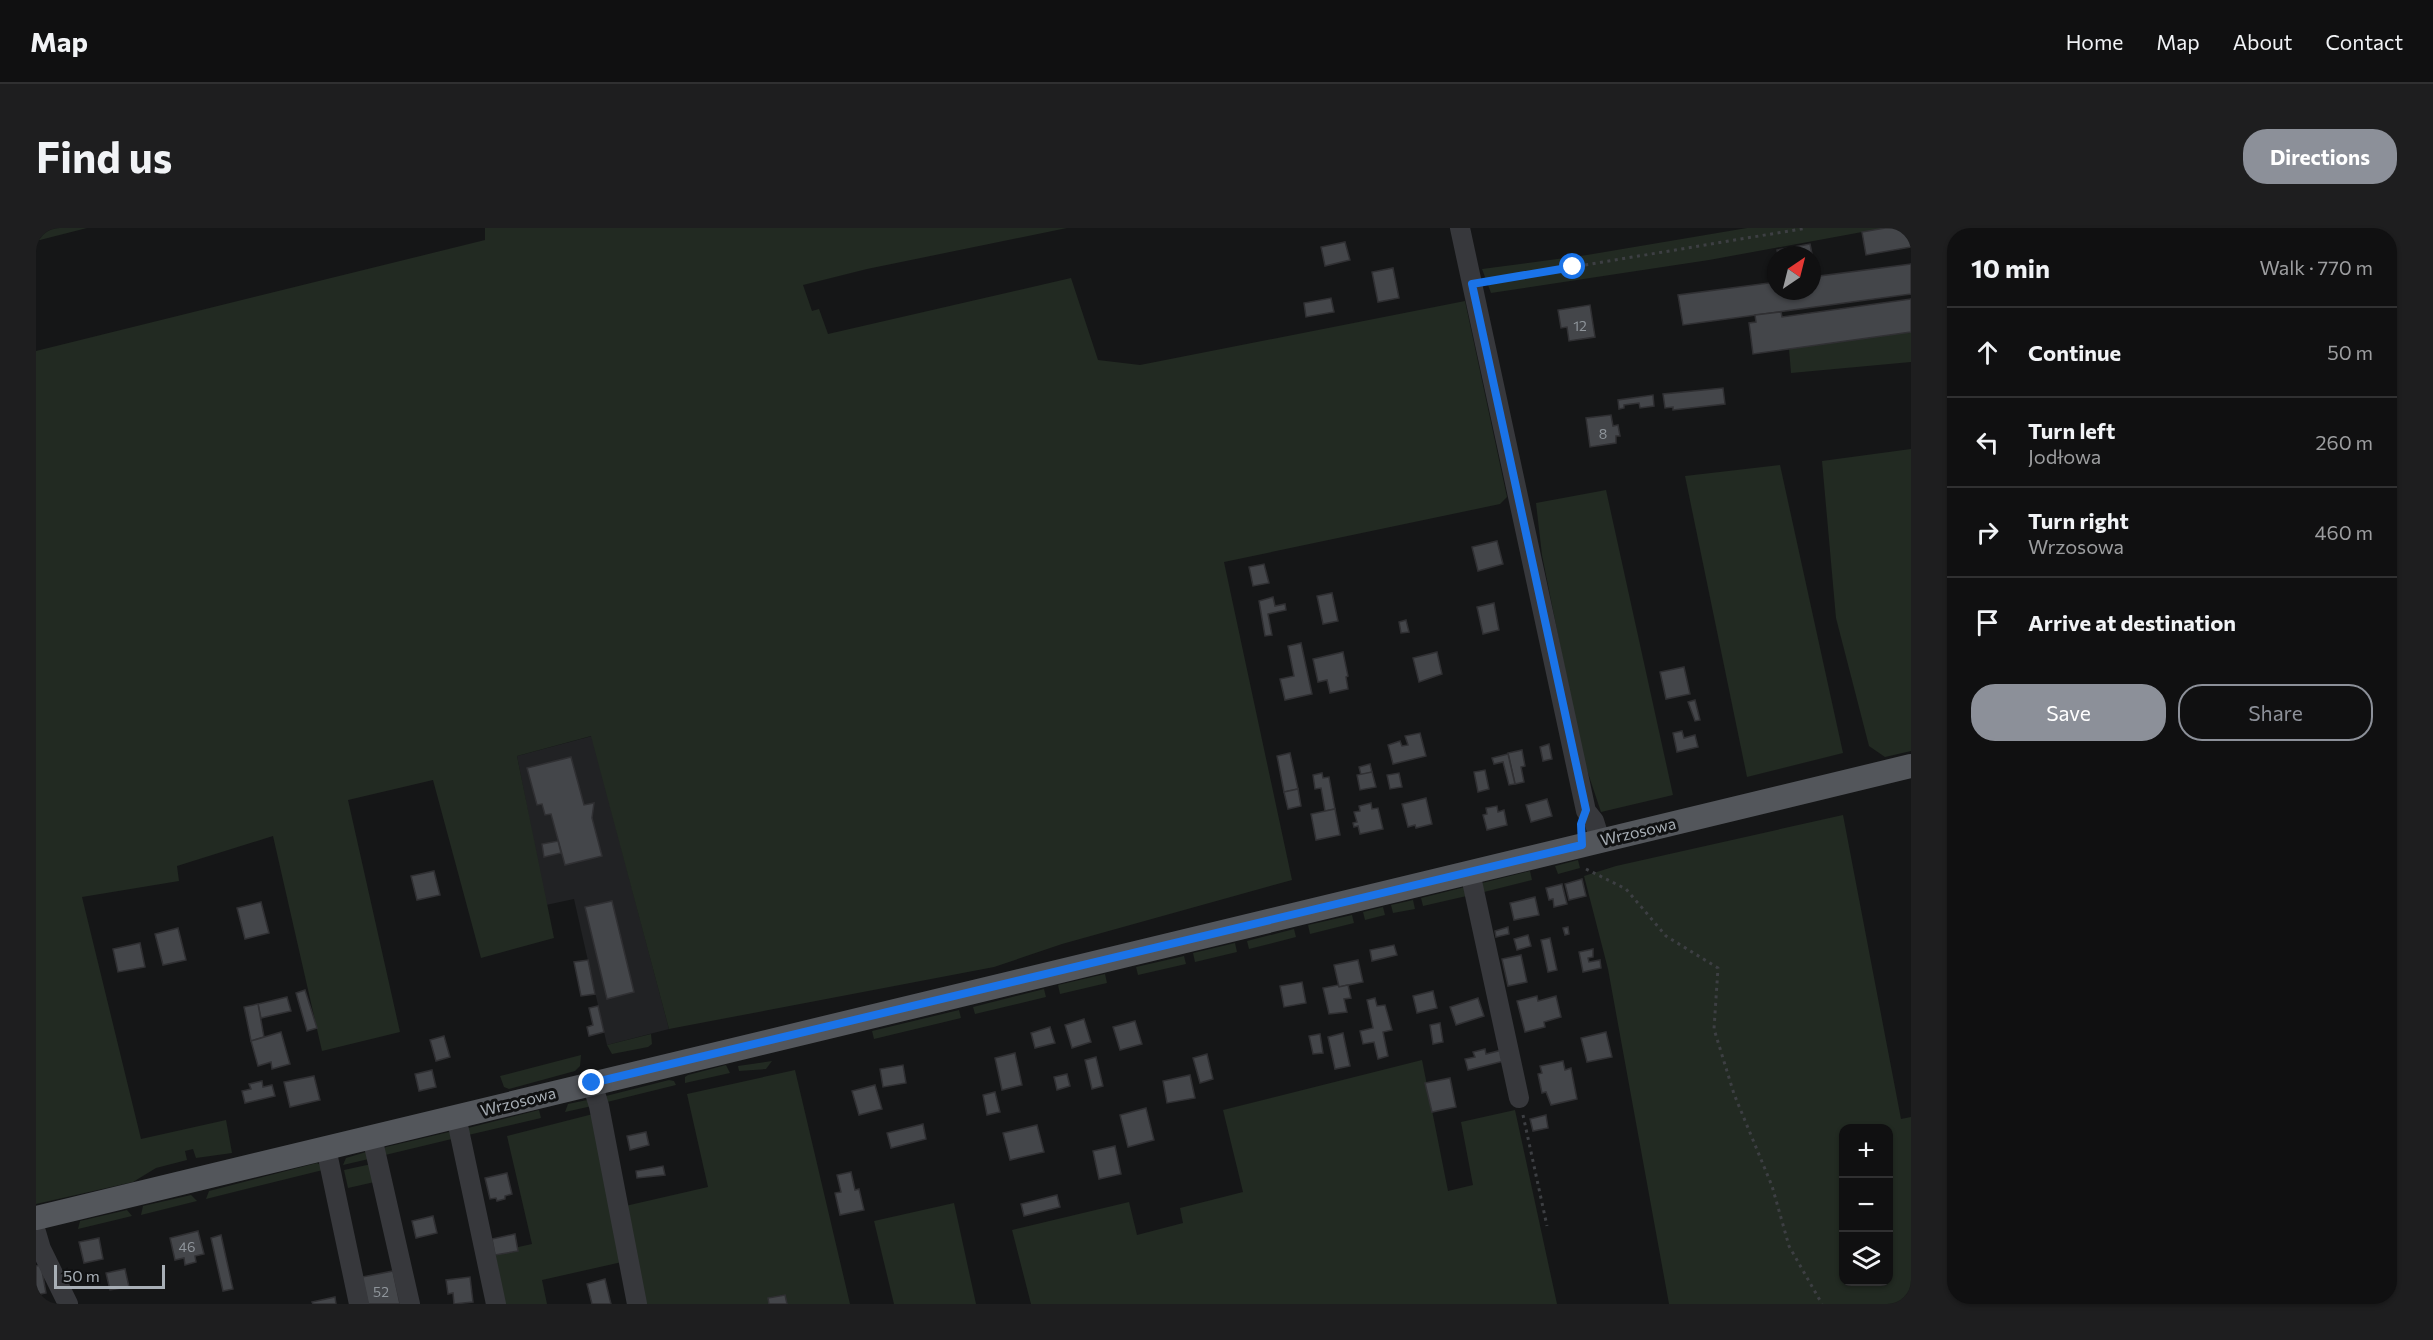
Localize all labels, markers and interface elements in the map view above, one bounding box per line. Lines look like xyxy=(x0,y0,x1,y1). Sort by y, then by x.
text: Map xyxy=(30,24,88,58)
text: Home xyxy=(2066,29,2123,54)
text: Map xyxy=(2156,29,2200,54)
text: About xyxy=(2233,29,2292,54)
text: Contact xyxy=(2325,29,2403,54)
button: Directions xyxy=(2243,129,2397,184)
text: Find us xyxy=(36,130,172,182)
north arrow xyxy=(1767,246,1821,300)
text: 10 min xyxy=(1971,252,2050,283)
route start xyxy=(1559,253,1585,279)
text: Walk · 770 m xyxy=(2259,255,2373,279)
house number: 12 xyxy=(1573,317,1587,334)
icon: ahead xyxy=(1971,336,2004,369)
text: Continue xyxy=(2028,339,2121,366)
text: 50 m xyxy=(2327,340,2373,364)
text: Turn left xyxy=(2028,417,2115,444)
house number: 8 xyxy=(1599,425,1607,442)
icon: left xyxy=(1971,426,2004,459)
text: 260 m xyxy=(2315,430,2373,454)
text: Jodłowa xyxy=(2028,444,2101,468)
text: Turn right xyxy=(2028,507,2129,534)
icon: right xyxy=(1971,516,2004,549)
text: 460 m xyxy=(2315,520,2373,544)
text: Wrzosowa xyxy=(2028,534,2124,558)
icon: arrive xyxy=(1971,606,2004,639)
text: Arrive at destination xyxy=(2028,609,2236,636)
button: Save xyxy=(1971,684,2166,741)
button: Share xyxy=(2178,684,2373,741)
street label: Wrzosowa xyxy=(1598,813,1678,849)
route end xyxy=(578,1069,604,1095)
street label: Wrzosowa xyxy=(478,1082,558,1120)
map controls xyxy=(1839,1124,1893,1286)
button: + xyxy=(1839,1124,1893,1178)
button: − xyxy=(1839,1178,1893,1232)
button: layers xyxy=(1839,1232,1893,1286)
house number: 46 xyxy=(179,1238,195,1255)
scale bar xyxy=(54,1262,165,1290)
text: 50 m xyxy=(63,1266,100,1285)
house number: 52 xyxy=(373,1283,389,1300)

